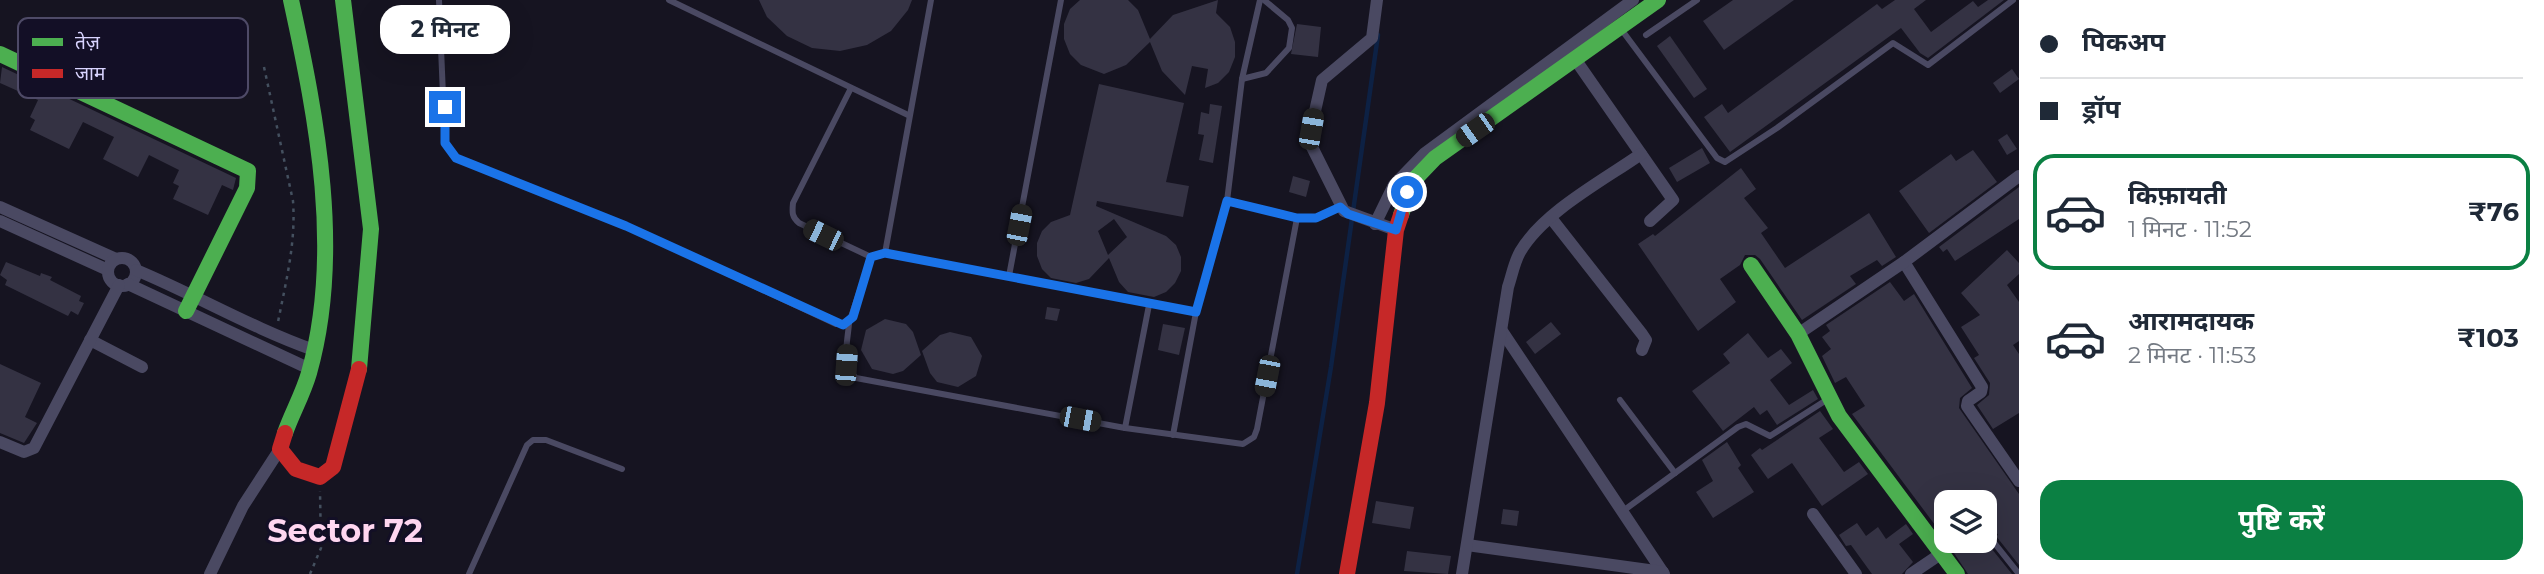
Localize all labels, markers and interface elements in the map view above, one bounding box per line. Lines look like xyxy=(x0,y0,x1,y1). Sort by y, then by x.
callout: 2 मिनट xyxy=(380,6,510,55)
text: 2 मिनट xyxy=(411,15,479,43)
legend xyxy=(18,18,248,98)
text: पिकअप xyxy=(2082,26,2165,58)
text: तेज़ xyxy=(75,31,101,54)
text: जाम xyxy=(75,62,106,85)
route end xyxy=(429,91,461,123)
text: ड्रॉप xyxy=(2082,93,2120,125)
car xyxy=(1298,106,1325,152)
car xyxy=(1452,109,1499,151)
route start xyxy=(1391,176,1423,208)
text: किफ़ायती xyxy=(2128,179,2227,211)
icon: car xyxy=(2044,181,2107,244)
text: ₹76 xyxy=(2468,196,2519,228)
car xyxy=(1005,202,1034,248)
text: 1 मिनट · 11:52 xyxy=(2128,215,2252,243)
car xyxy=(800,216,847,254)
text: आरामदायक xyxy=(2128,305,2254,337)
icon: car xyxy=(2044,307,2107,370)
text: ₹103 xyxy=(2457,322,2519,354)
text: 2 मिनट · 11:53 xyxy=(2128,341,2256,369)
car xyxy=(835,343,858,387)
car xyxy=(1253,353,1282,399)
car xyxy=(1058,405,1103,433)
button: पुष्टि करें xyxy=(2040,480,2523,560)
map controls xyxy=(1934,490,1997,553)
button: layers xyxy=(1934,490,1997,553)
district label: Sector 72 xyxy=(267,511,423,550)

